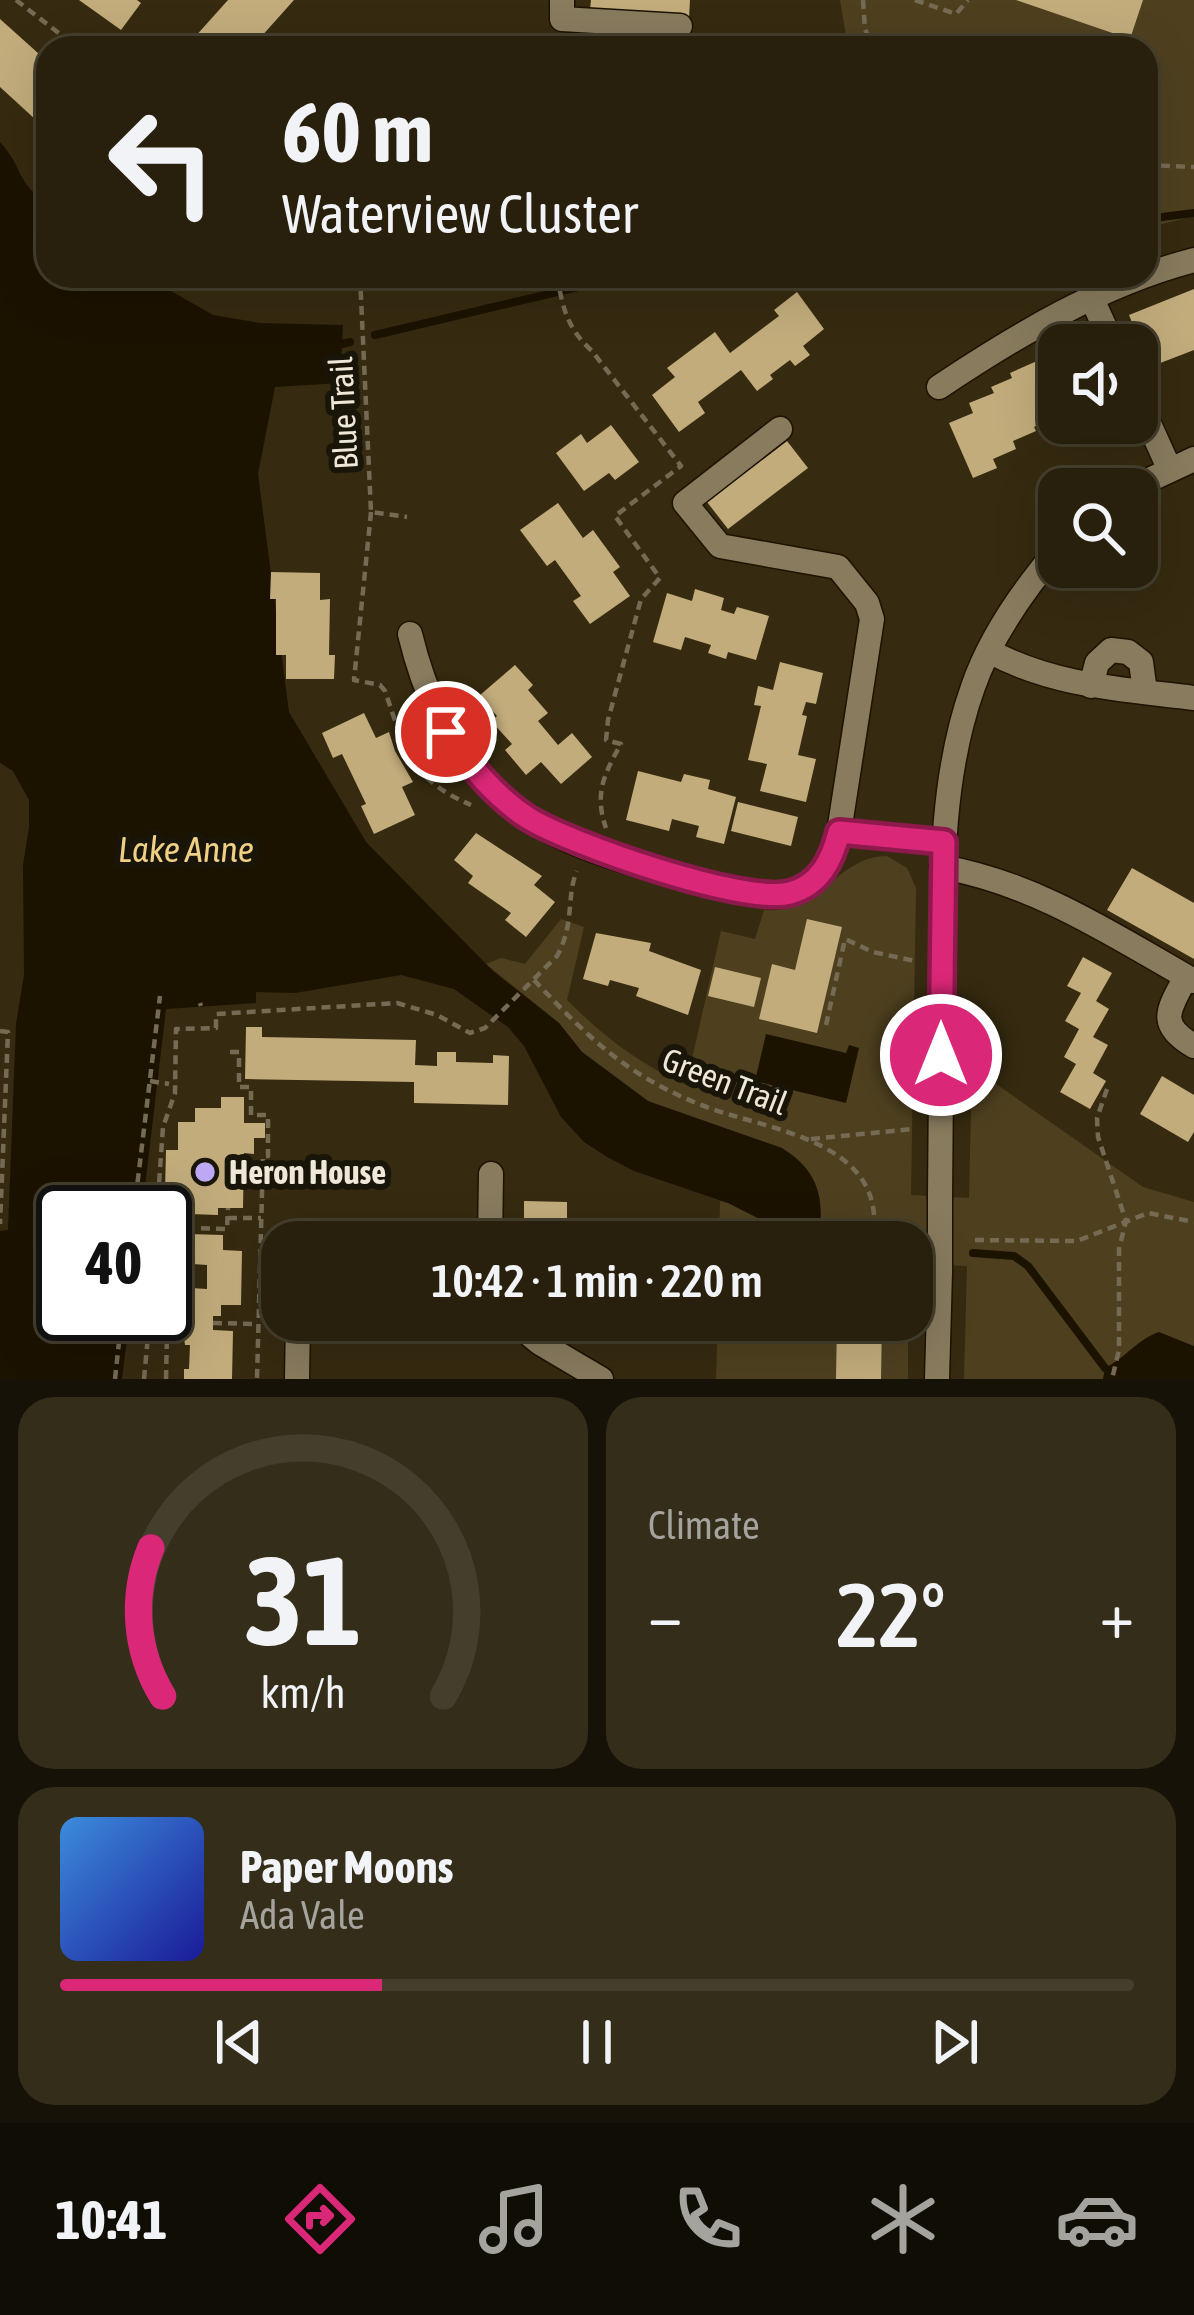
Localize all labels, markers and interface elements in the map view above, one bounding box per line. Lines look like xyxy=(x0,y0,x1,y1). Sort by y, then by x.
icon: left xyxy=(84,84,240,240)
text: 60 m xyxy=(282,84,433,180)
text: Waterview Cluster xyxy=(282,183,638,244)
map controls xyxy=(1038,324,1158,588)
button: sound xyxy=(1038,324,1158,444)
street label: Blue Trail xyxy=(321,355,365,470)
button: search xyxy=(1038,468,1158,588)
pin xyxy=(395,681,497,783)
icon: arrive xyxy=(413,699,479,765)
water label: Lake Anne xyxy=(118,828,254,870)
position arrow xyxy=(878,992,1004,1118)
street label: Green Trail xyxy=(657,1040,793,1122)
place label: Heron House xyxy=(229,1153,386,1191)
marker: Heron House xyxy=(192,1159,218,1185)
speed limit sign: 40 xyxy=(36,1185,192,1341)
text: 10:42 · 1 min · 220 m xyxy=(431,1255,763,1307)
text: Climate xyxy=(648,1503,760,1547)
text: 31 xyxy=(244,1528,362,1671)
text: 22° xyxy=(836,1563,946,1666)
text: − xyxy=(648,1576,682,1652)
text: + xyxy=(1100,1576,1134,1652)
text: km/h xyxy=(260,1668,346,1717)
text: Paper Moons xyxy=(240,1841,453,1893)
text: Ada Vale xyxy=(240,1893,365,1937)
icon: previous xyxy=(206,2009,272,2075)
icon: pause xyxy=(564,2009,630,2075)
icon: next xyxy=(922,2009,988,2075)
icon: directions xyxy=(278,2177,362,2261)
icon: music xyxy=(472,2177,556,2261)
icon: phone xyxy=(666,2177,750,2261)
icon: climate xyxy=(861,2177,945,2261)
icon: car xyxy=(1055,2177,1139,2261)
text: 10:41 xyxy=(55,2189,167,2250)

